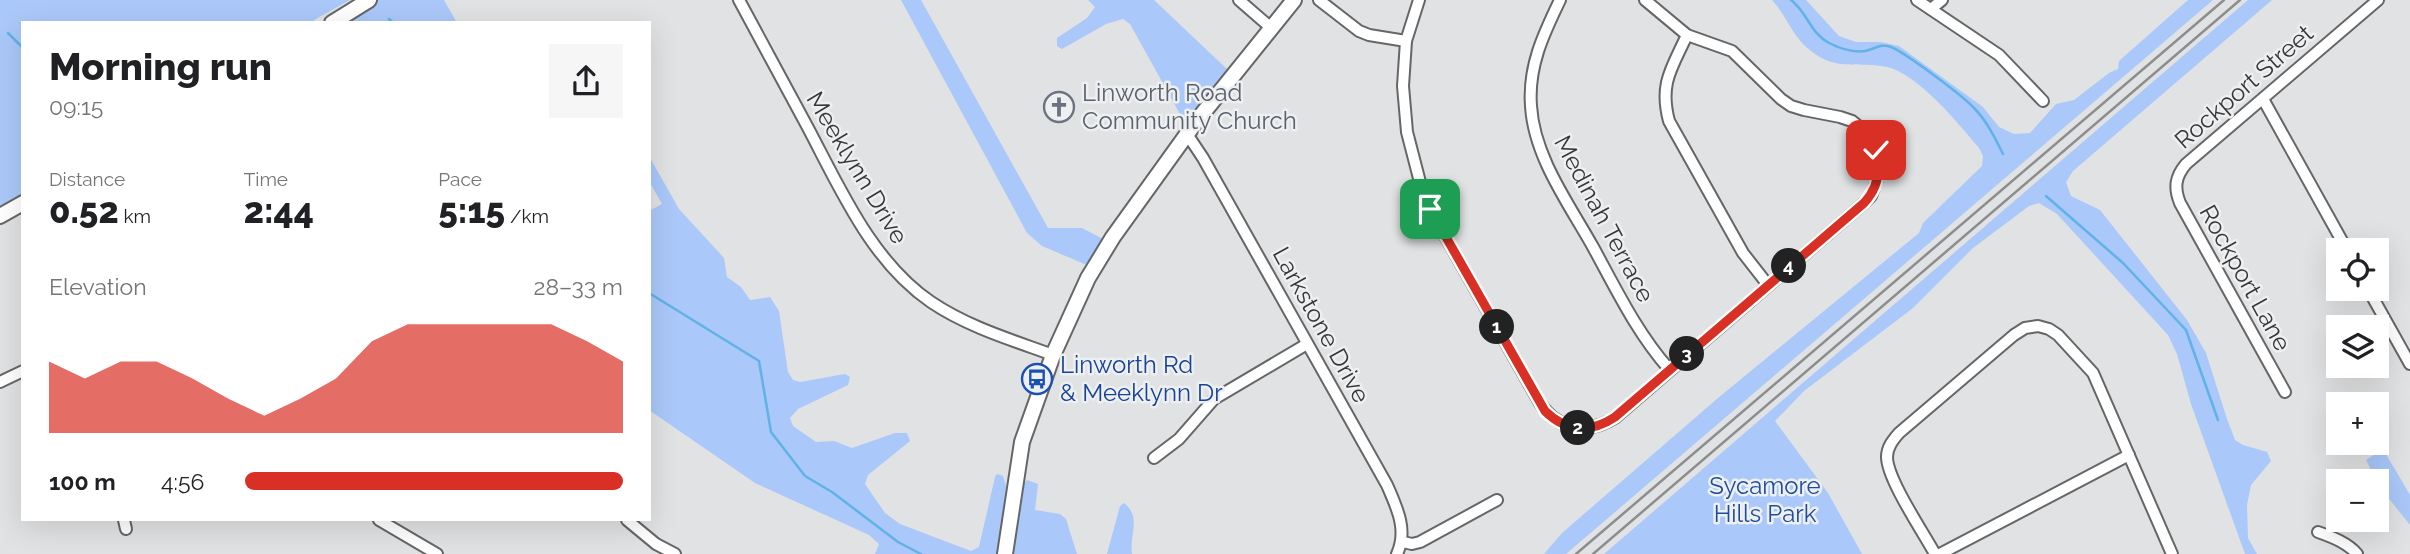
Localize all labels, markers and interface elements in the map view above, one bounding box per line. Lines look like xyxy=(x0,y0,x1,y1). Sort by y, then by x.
street label: Rockport Street xyxy=(2169,19,2319,155)
text: Morning run xyxy=(49,44,272,89)
button: share xyxy=(549,44,623,118)
place label: Linworth Road Community Church xyxy=(1082,78,1297,135)
street label: Meeklynn Drive xyxy=(801,86,914,249)
church icon: Linworth Road Community Church xyxy=(1042,90,1076,124)
text: 09:15 xyxy=(49,93,103,120)
pin xyxy=(1846,120,1906,180)
street label: Medinah Terrace xyxy=(1548,130,1661,307)
icon: check xyxy=(1857,131,1895,169)
text: Distance xyxy=(49,168,125,190)
text: Time xyxy=(244,168,288,190)
text: Pace xyxy=(438,168,482,190)
pin xyxy=(1400,179,1460,239)
text: 0.52 xyxy=(49,190,119,231)
text: 2:44 xyxy=(244,190,314,231)
text: 5:15 xyxy=(438,190,505,231)
icon: arrive xyxy=(1411,190,1449,228)
street label: Rockport Lane xyxy=(2193,200,2297,356)
text: km xyxy=(119,205,151,227)
text: /km xyxy=(505,205,549,227)
map controls xyxy=(2326,238,2389,532)
button: locate xyxy=(2326,238,2389,301)
street label: Larkstone Drive xyxy=(1267,242,1376,408)
pin: 4 xyxy=(1772,248,1806,284)
text: 4 xyxy=(1783,254,1794,276)
text: Elevation xyxy=(49,273,147,300)
text: 28–33 m xyxy=(534,273,623,300)
pin: 1 xyxy=(1480,310,1514,344)
text: 1 xyxy=(1492,315,1501,337)
button: layers xyxy=(2326,315,2389,378)
pin: 3 xyxy=(1670,336,1704,372)
text: 3 xyxy=(1681,342,1692,364)
place label: Linworth Rd & Meeklynn Dr xyxy=(1060,350,1223,407)
bus stop icon: Linworth Rd & Meeklynn Dr xyxy=(1020,362,1054,396)
button: + xyxy=(2326,392,2389,455)
pin: 2 xyxy=(1560,410,1596,446)
text: 2 xyxy=(1572,416,1583,438)
text: 100 m xyxy=(49,468,116,495)
text: 4:56 xyxy=(161,468,204,495)
button: − xyxy=(2326,469,2389,532)
park label: Sycamore Hills Park xyxy=(1709,471,1821,528)

